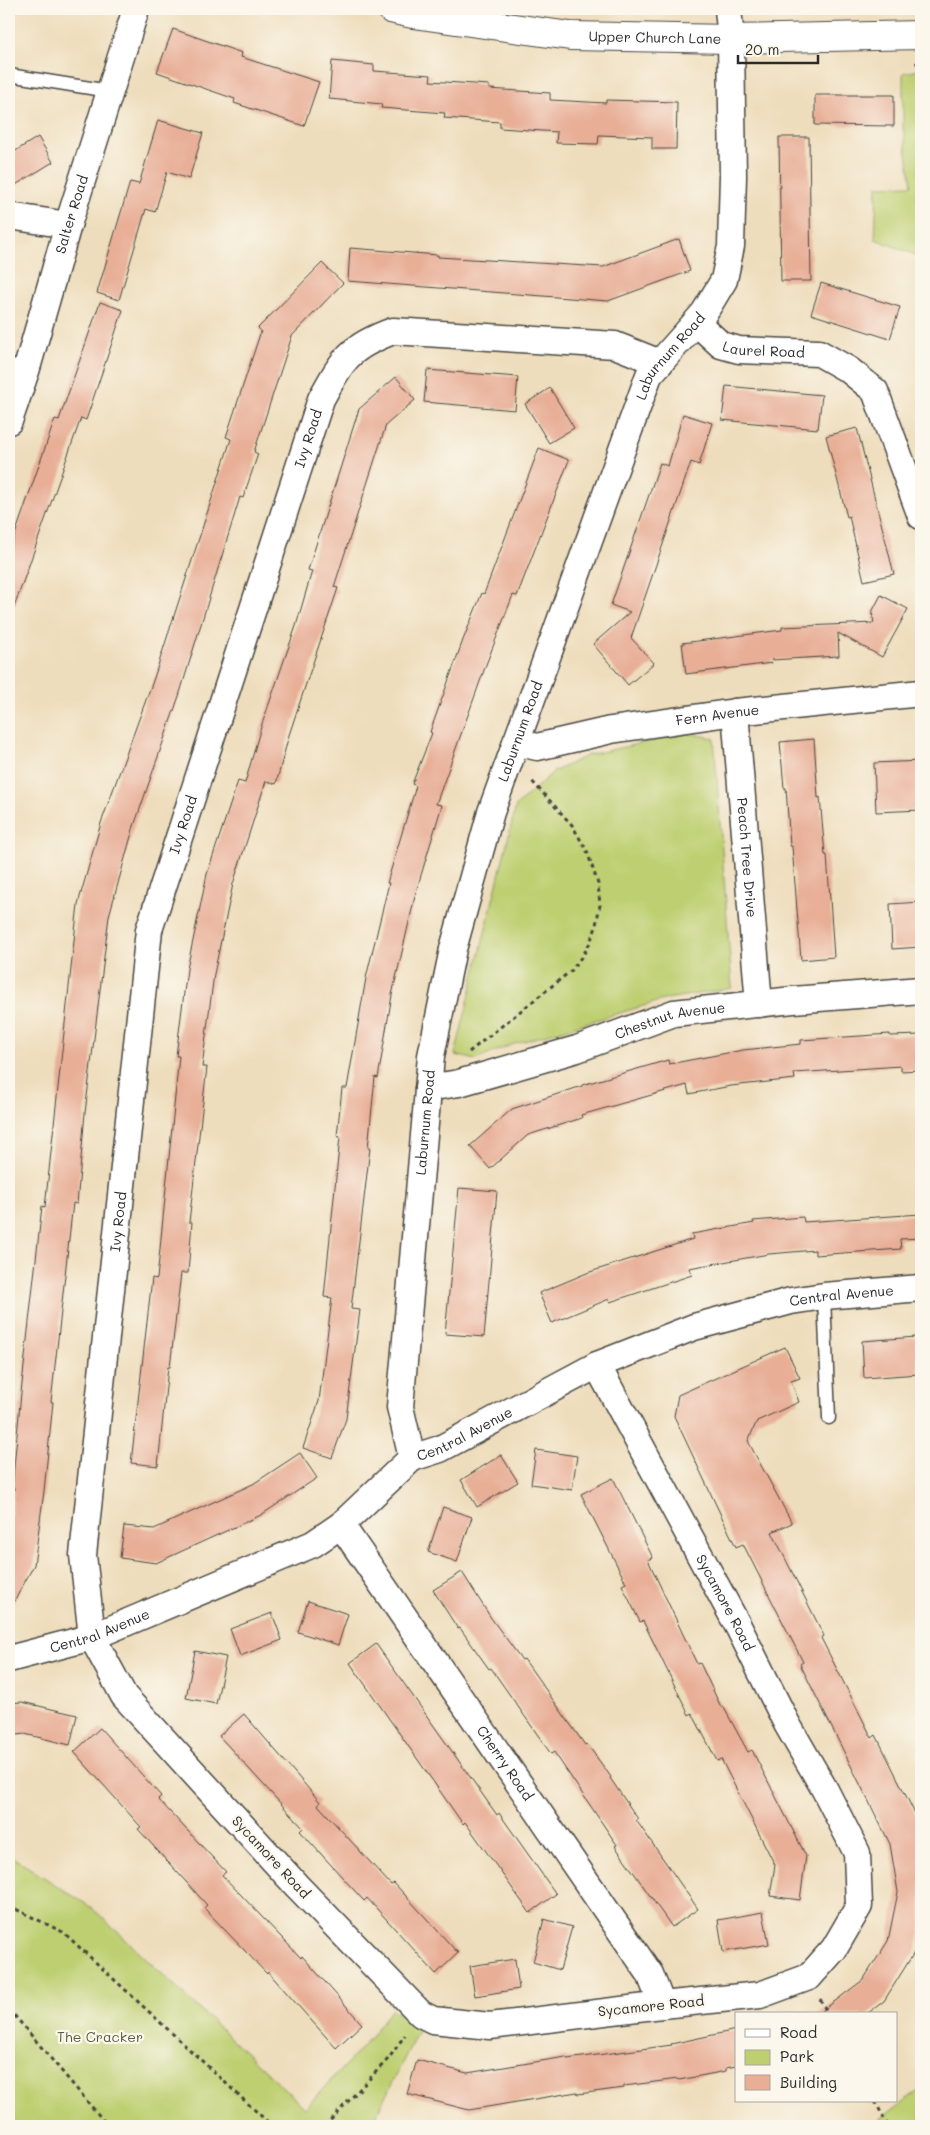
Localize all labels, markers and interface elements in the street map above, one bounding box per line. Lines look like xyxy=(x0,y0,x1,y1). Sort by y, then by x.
street label: Upper Church Lane xyxy=(588,26,721,48)
scale bar xyxy=(738,32,818,64)
text: 20 m xyxy=(745,39,779,59)
street label: Salter Road xyxy=(50,172,92,256)
street label: Laburnum Road xyxy=(631,308,709,402)
street label: Laurel Road xyxy=(721,336,805,361)
street label: Ivy Road xyxy=(289,407,326,470)
street label: Laburnum Road xyxy=(493,678,547,784)
street label: Fern Avenue xyxy=(674,700,760,730)
street label: Ivy Road xyxy=(164,793,201,856)
street label: Peach Tree Drive xyxy=(733,797,762,918)
street label: Chestnut Avenue xyxy=(612,997,726,1043)
street label: Laburnum Road xyxy=(411,1069,439,1176)
street label: Ivy Road xyxy=(105,1191,130,1253)
street label: Central Avenue xyxy=(788,1280,894,1310)
street label: Central Avenue xyxy=(414,1402,516,1465)
street label: Sycamore Road xyxy=(692,1551,759,1654)
street label: Central Avenue xyxy=(48,1604,152,1657)
street label: Cherry Road xyxy=(473,1721,538,1804)
street label: Sycamore Road xyxy=(228,1811,315,1902)
street label: Sycamore Road xyxy=(597,1990,705,2021)
legend xyxy=(735,2012,898,2102)
text: Road xyxy=(780,2022,817,2042)
park label: The Cracker xyxy=(57,2027,143,2046)
text: Park xyxy=(780,2046,814,2066)
text: Building xyxy=(780,2072,837,2092)

